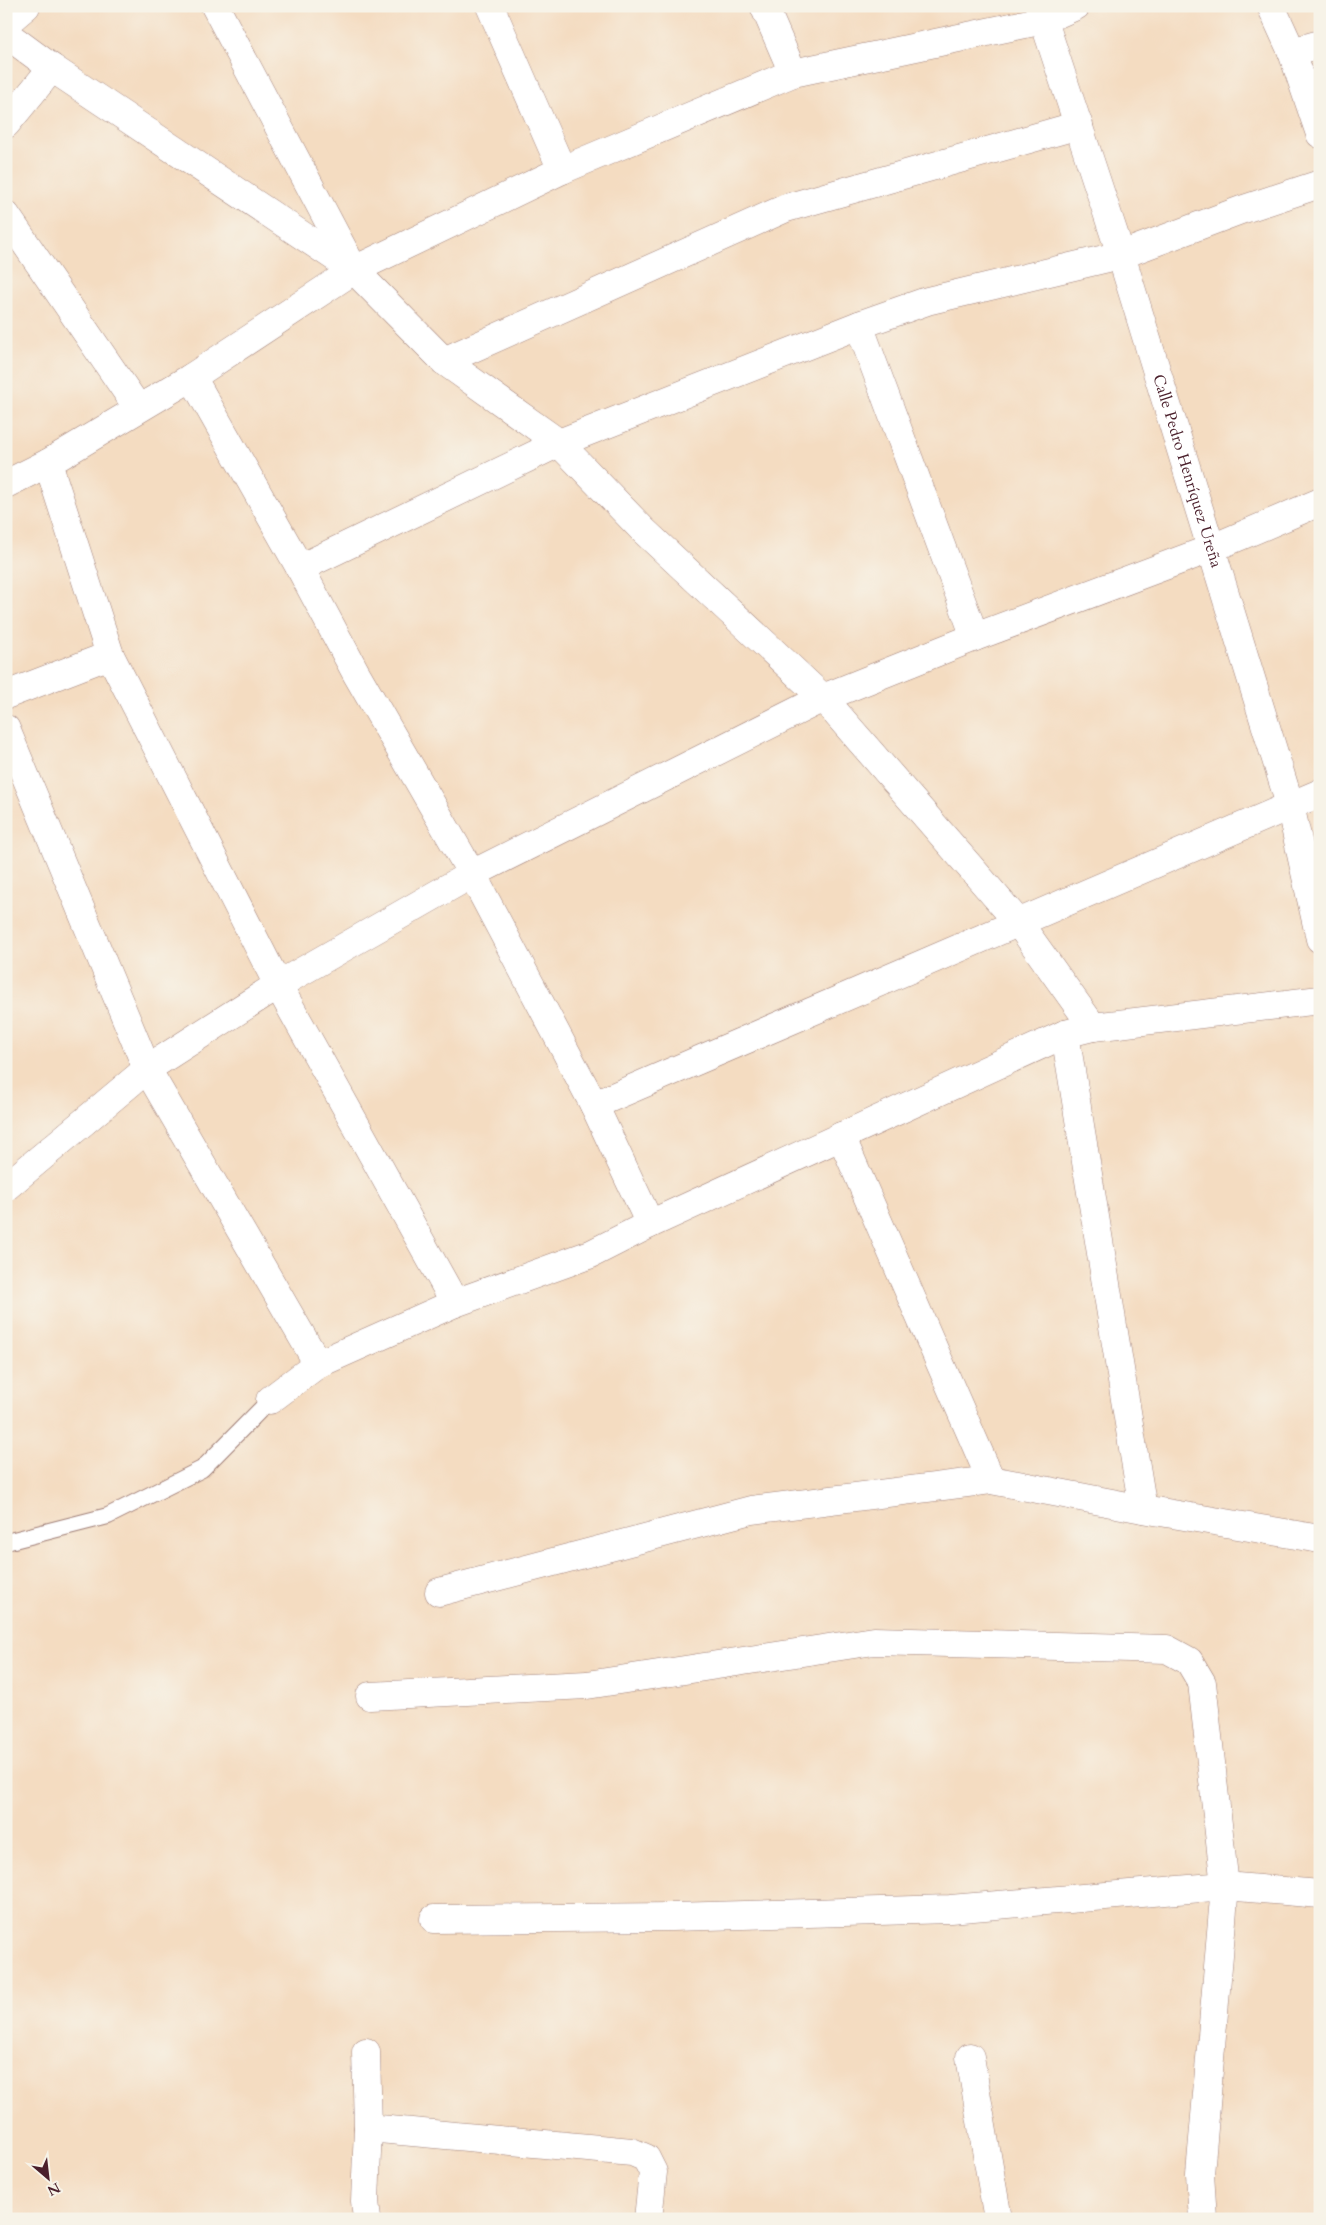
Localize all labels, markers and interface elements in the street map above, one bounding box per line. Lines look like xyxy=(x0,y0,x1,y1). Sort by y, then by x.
street label: Calle Pedro Henríquez Ureña xyxy=(1147,371,1227,570)
north arrow xyxy=(22,2152,72,2202)
text: N xyxy=(44,2178,64,2200)

